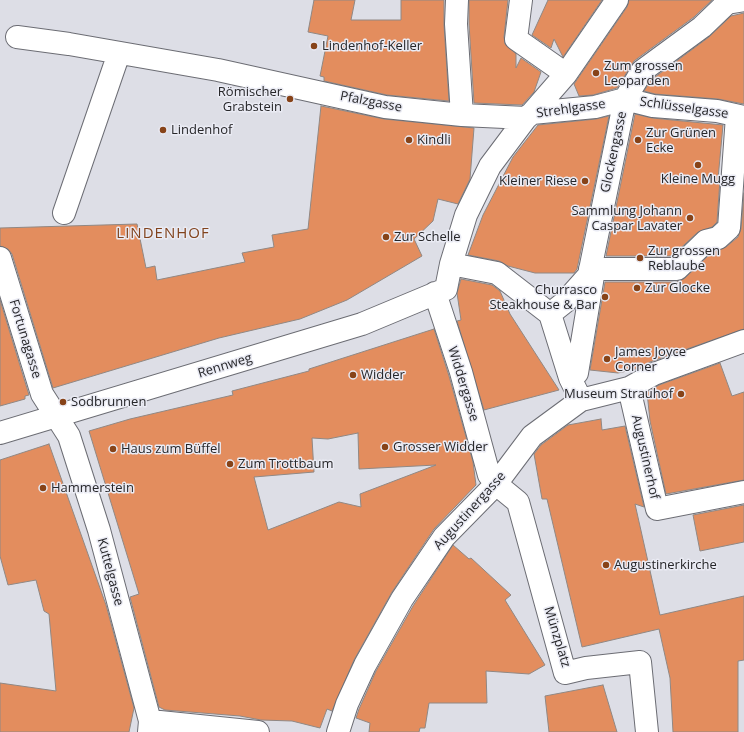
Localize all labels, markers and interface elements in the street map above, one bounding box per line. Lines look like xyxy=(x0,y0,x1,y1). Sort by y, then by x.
place label: Lindenhof-Keller xyxy=(322,38,422,54)
marker: Lindenhof-Keller xyxy=(309,41,319,51)
place label: Zum grossen Leoparden xyxy=(604,58,683,89)
marker: Zum grossen Leoparden xyxy=(591,68,601,78)
place label: Römischer Grabstein xyxy=(218,84,282,115)
street label: Pfalzgasse xyxy=(339,88,403,116)
marker: Römischer Grabstein xyxy=(285,94,295,104)
street label: Schlüsselgasse xyxy=(639,94,729,122)
street label: Strehlgasse xyxy=(535,96,607,122)
street label: Glockengasse xyxy=(598,110,630,194)
place label: Lindenhof xyxy=(171,122,232,138)
marker: Lindenhof xyxy=(158,125,168,135)
place label: Zur Grünen Ecke xyxy=(646,125,716,156)
place label: Kindli xyxy=(417,132,451,148)
marker: Kindli xyxy=(404,135,414,145)
marker: Zur Grünen Ecke xyxy=(633,135,643,145)
marker: Kleine Mugg xyxy=(693,160,703,170)
place label: Kleine Mugg xyxy=(661,171,735,187)
place label: Kleiner Riese xyxy=(499,173,577,189)
marker: Kleiner Riese xyxy=(580,176,590,186)
place label: Sammlung Johann Caspar Lavater xyxy=(571,203,682,234)
marker: Sammlung Johann Caspar Lavater xyxy=(685,213,695,223)
district label: LINDENHOF xyxy=(116,225,210,243)
place label: Zur Schelle xyxy=(394,229,461,245)
marker: Zur Schelle xyxy=(381,232,391,242)
place label: Zur grossen Reblaube xyxy=(648,243,720,274)
marker: Zur grossen Reblaube xyxy=(635,253,645,263)
place label: Zur Glocke xyxy=(645,280,710,296)
place label: Churrasco Steakhouse & Bar xyxy=(489,282,597,313)
marker: Zur Glocke xyxy=(632,283,642,293)
marker: Churrasco Steakhouse & Bar xyxy=(600,292,610,302)
street label: Fortunagasse xyxy=(6,298,44,380)
place label: James Joyce Corner xyxy=(615,344,686,375)
street label: Widdergasse xyxy=(444,345,482,423)
street label: Rennweg xyxy=(196,350,254,382)
marker: James Joyce Corner xyxy=(602,354,612,364)
place label: Widder xyxy=(361,367,405,383)
marker: Widder xyxy=(348,370,358,380)
place label: Museum Strauhof xyxy=(564,386,673,402)
marker: Museum Strauhof xyxy=(676,389,686,399)
place label: Sodbrunnen xyxy=(71,394,146,410)
marker: Sodbrunnen xyxy=(58,397,68,407)
street label: Augustinerhof xyxy=(628,413,662,501)
place label: Grosser Widder xyxy=(393,439,488,455)
place label: Haus zum Büffel xyxy=(121,441,221,457)
marker: Grosser Widder xyxy=(380,442,390,452)
marker: Haus zum Büffel xyxy=(108,444,118,454)
place label: Zum Trottbaum xyxy=(238,456,334,472)
marker: Zum Trottbaum xyxy=(225,459,235,469)
street label: Augustinergasse xyxy=(431,469,509,553)
place label: Hammerstein xyxy=(51,480,134,496)
marker: Hammerstein xyxy=(38,483,48,493)
street label: Kuttelgasse xyxy=(93,536,127,608)
place label: Augustinerkirche xyxy=(614,557,717,573)
marker: Augustinerkirche xyxy=(601,560,611,570)
street label: Münzplatz xyxy=(540,605,574,669)

